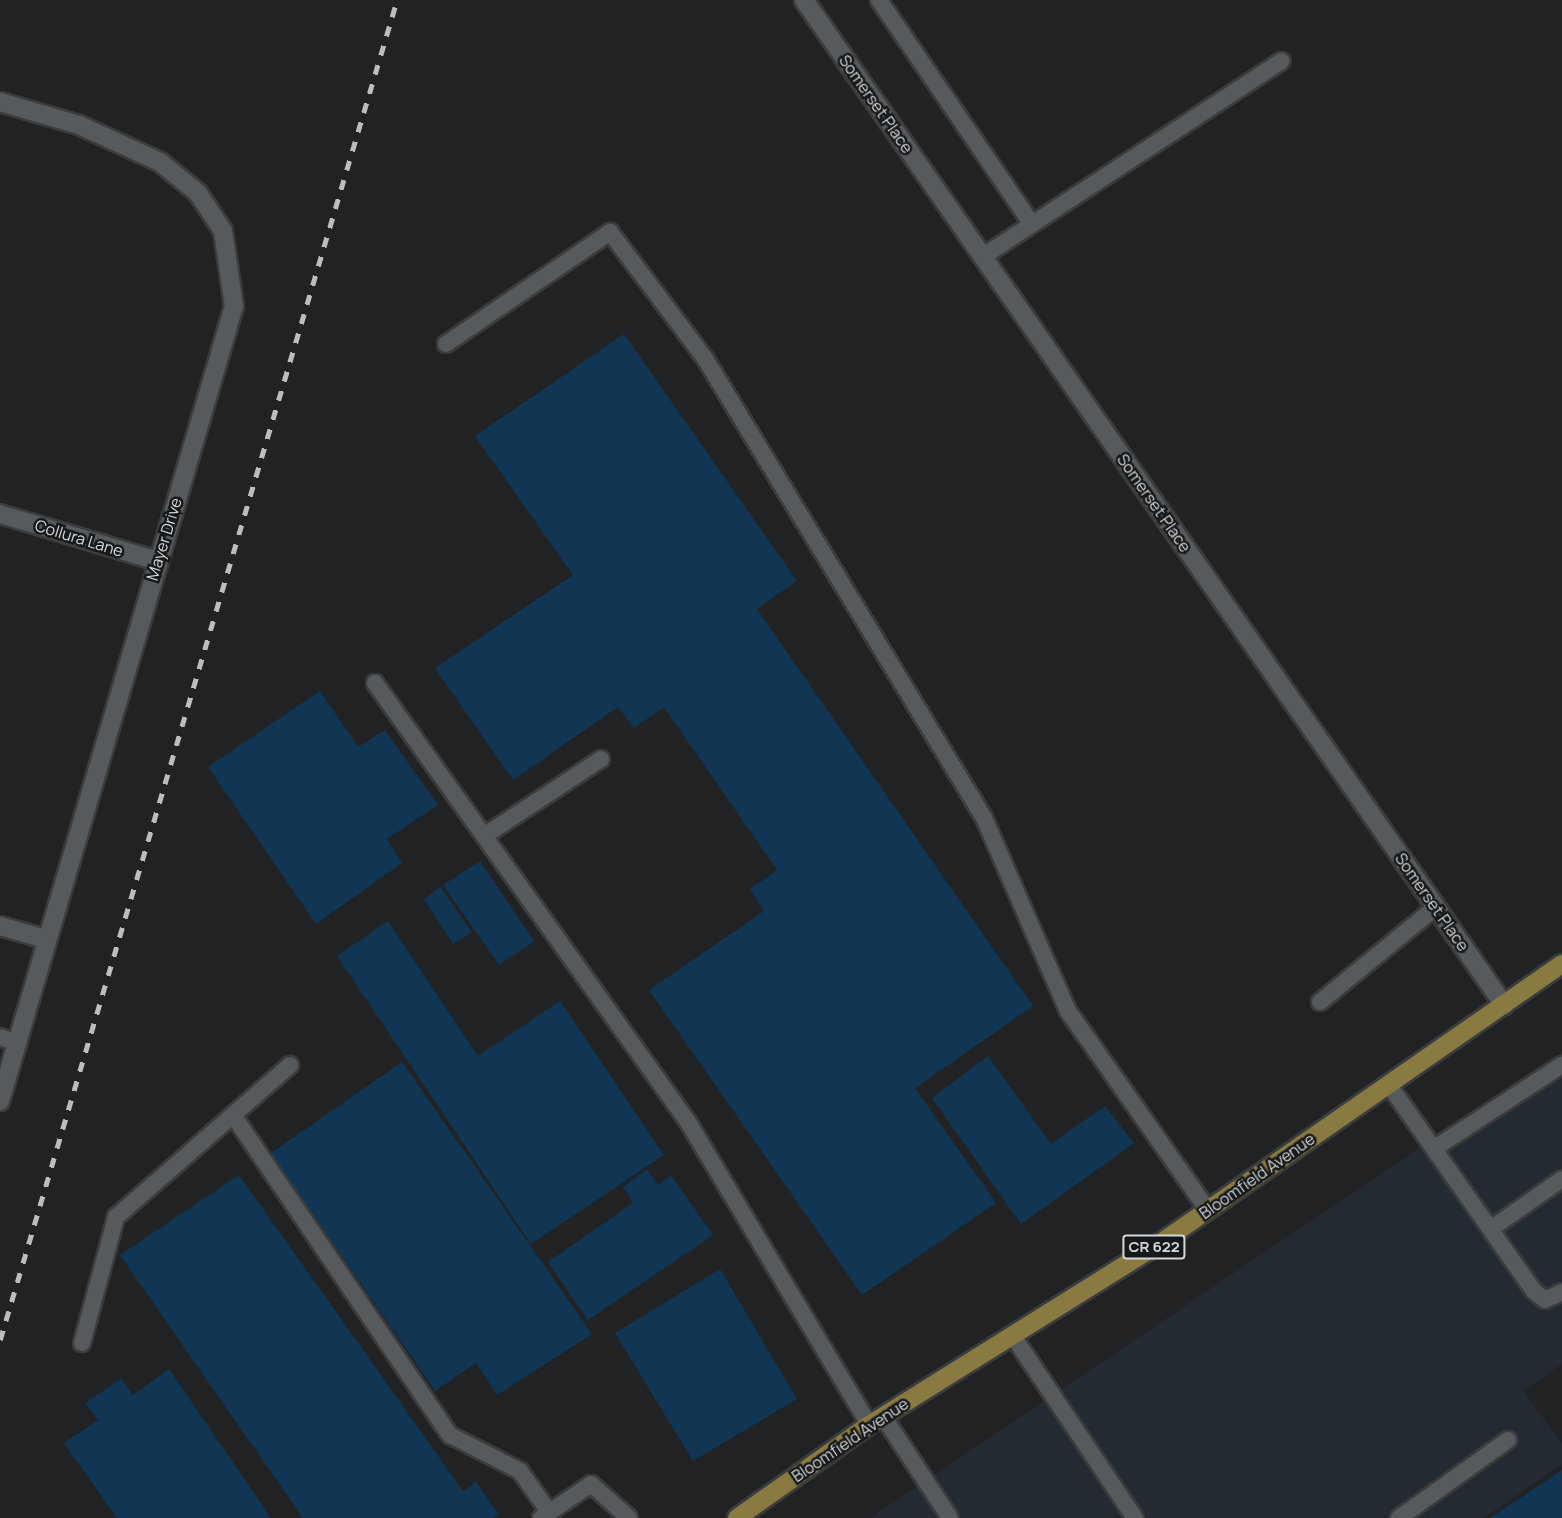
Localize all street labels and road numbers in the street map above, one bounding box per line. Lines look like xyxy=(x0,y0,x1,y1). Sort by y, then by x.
street label: Somerset Place xyxy=(835,51,917,157)
street label: Somerset Place xyxy=(1113,450,1195,556)
street label: Mayer Drive xyxy=(142,495,186,583)
street label: Collura Lane xyxy=(33,515,125,561)
street label: Somerset Place xyxy=(1391,849,1473,955)
street label: Bloomfield Avenue xyxy=(1196,1129,1318,1223)
road number: CR 622 xyxy=(1121,1235,1187,1259)
street label: Bloomfield Avenue xyxy=(788,1394,912,1486)

